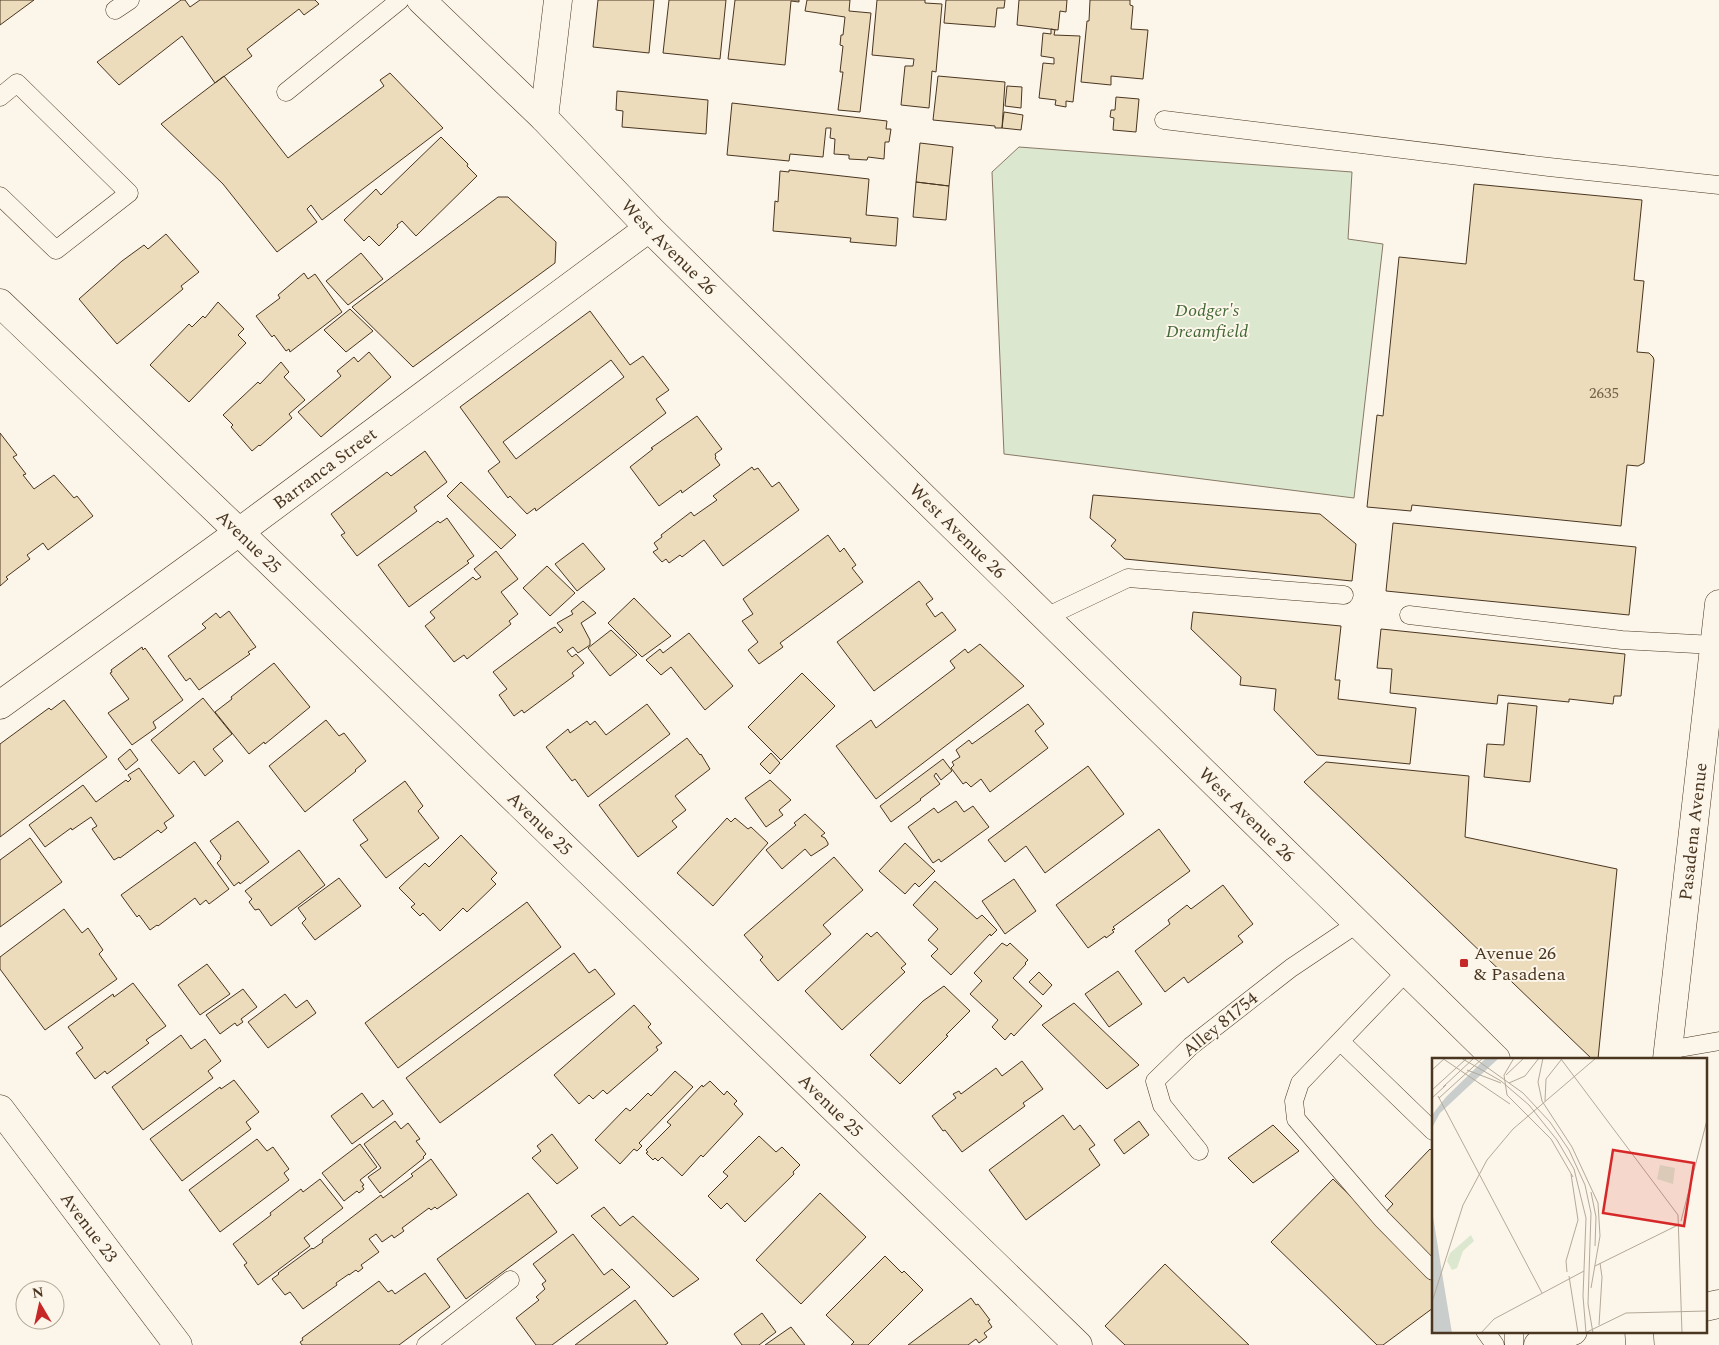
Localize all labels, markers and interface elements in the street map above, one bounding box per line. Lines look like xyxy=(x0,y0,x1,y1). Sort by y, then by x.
street label: West Avenue 26 xyxy=(614,193,723,302)
park label: Dodger's Dreamfield xyxy=(1166,297,1248,345)
house number: 2635 xyxy=(1589,382,1619,405)
street label: Barranca Street xyxy=(268,421,383,516)
street label: West Avenue 26 xyxy=(903,477,1012,585)
street label: Avenue 25 xyxy=(210,504,288,580)
street label: West Avenue 26 xyxy=(1192,761,1301,869)
street label: Pasadena Avenue xyxy=(1672,761,1715,902)
street label: Avenue 25 xyxy=(501,786,578,862)
place label: Avenue 26 & Pasadena xyxy=(1474,940,1566,988)
marker: Avenue 26 & Pasadena xyxy=(1458,957,1470,969)
street label: Alley 81754 xyxy=(1177,985,1264,1063)
inset map xyxy=(1432,1058,1706,1332)
street label: Avenue 25 xyxy=(792,1068,869,1144)
street label: Avenue 23 xyxy=(53,1187,124,1268)
north arrow xyxy=(15,1280,65,1330)
text: N xyxy=(31,1281,45,1304)

